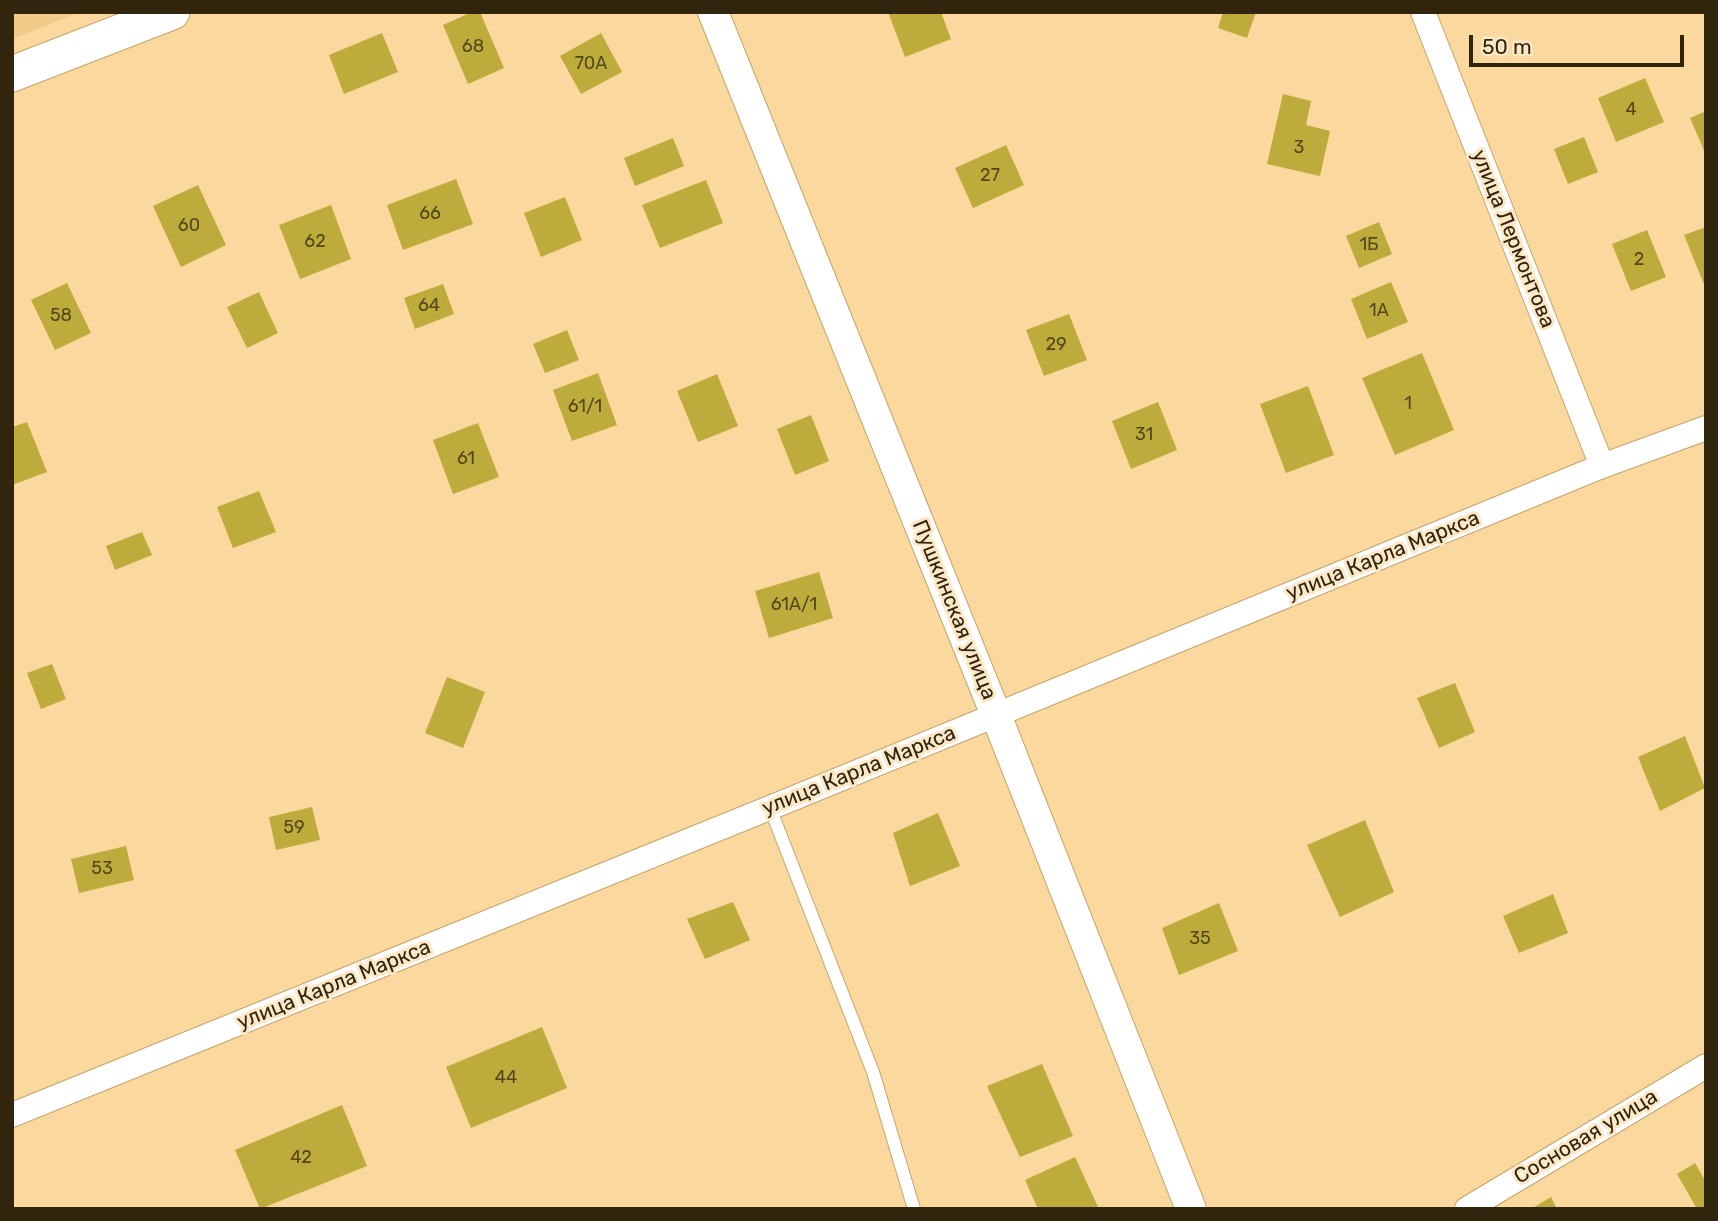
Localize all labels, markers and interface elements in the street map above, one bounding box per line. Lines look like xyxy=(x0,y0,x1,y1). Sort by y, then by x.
scale bar xyxy=(1473,21,1688,65)
text: 50 m xyxy=(1482,34,1532,59)
house number: 68 xyxy=(462,36,484,58)
house number: 70А xyxy=(575,53,607,75)
house number: 4 xyxy=(1625,99,1637,121)
house number: 3 xyxy=(1294,137,1304,159)
street label: улица Лермонтова xyxy=(1466,146,1560,332)
house number: 27 xyxy=(980,165,1000,187)
house number: 66 xyxy=(419,203,441,225)
house number: 60 xyxy=(178,215,200,237)
house number: 62 xyxy=(304,231,326,253)
house number: 1Б xyxy=(1359,234,1379,256)
house number: 2 xyxy=(1634,249,1644,271)
house number: 64 xyxy=(418,295,440,317)
house number: 1А xyxy=(1369,300,1389,322)
house number: 58 xyxy=(50,305,72,327)
house number: 29 xyxy=(1045,334,1067,356)
house number: 1 xyxy=(1404,393,1412,415)
house number: 61/1 xyxy=(568,396,602,418)
house number: 31 xyxy=(1135,424,1153,446)
house number: 61 xyxy=(457,448,475,470)
street label: улица Карла Маркса xyxy=(1283,506,1483,606)
street label: Пушкинская улица xyxy=(906,517,1002,703)
house number: 61А/1 xyxy=(771,594,817,616)
street label: улица Карла Маркса xyxy=(759,721,959,821)
house number: 59 xyxy=(283,817,305,839)
house number: 53 xyxy=(91,858,113,880)
house number: 35 xyxy=(1189,928,1211,950)
street label: улица Карла Маркса xyxy=(234,935,434,1035)
house number: 44 xyxy=(495,1067,517,1089)
street label: Сосновая улица xyxy=(1510,1084,1662,1190)
house number: 42 xyxy=(290,1147,312,1169)

